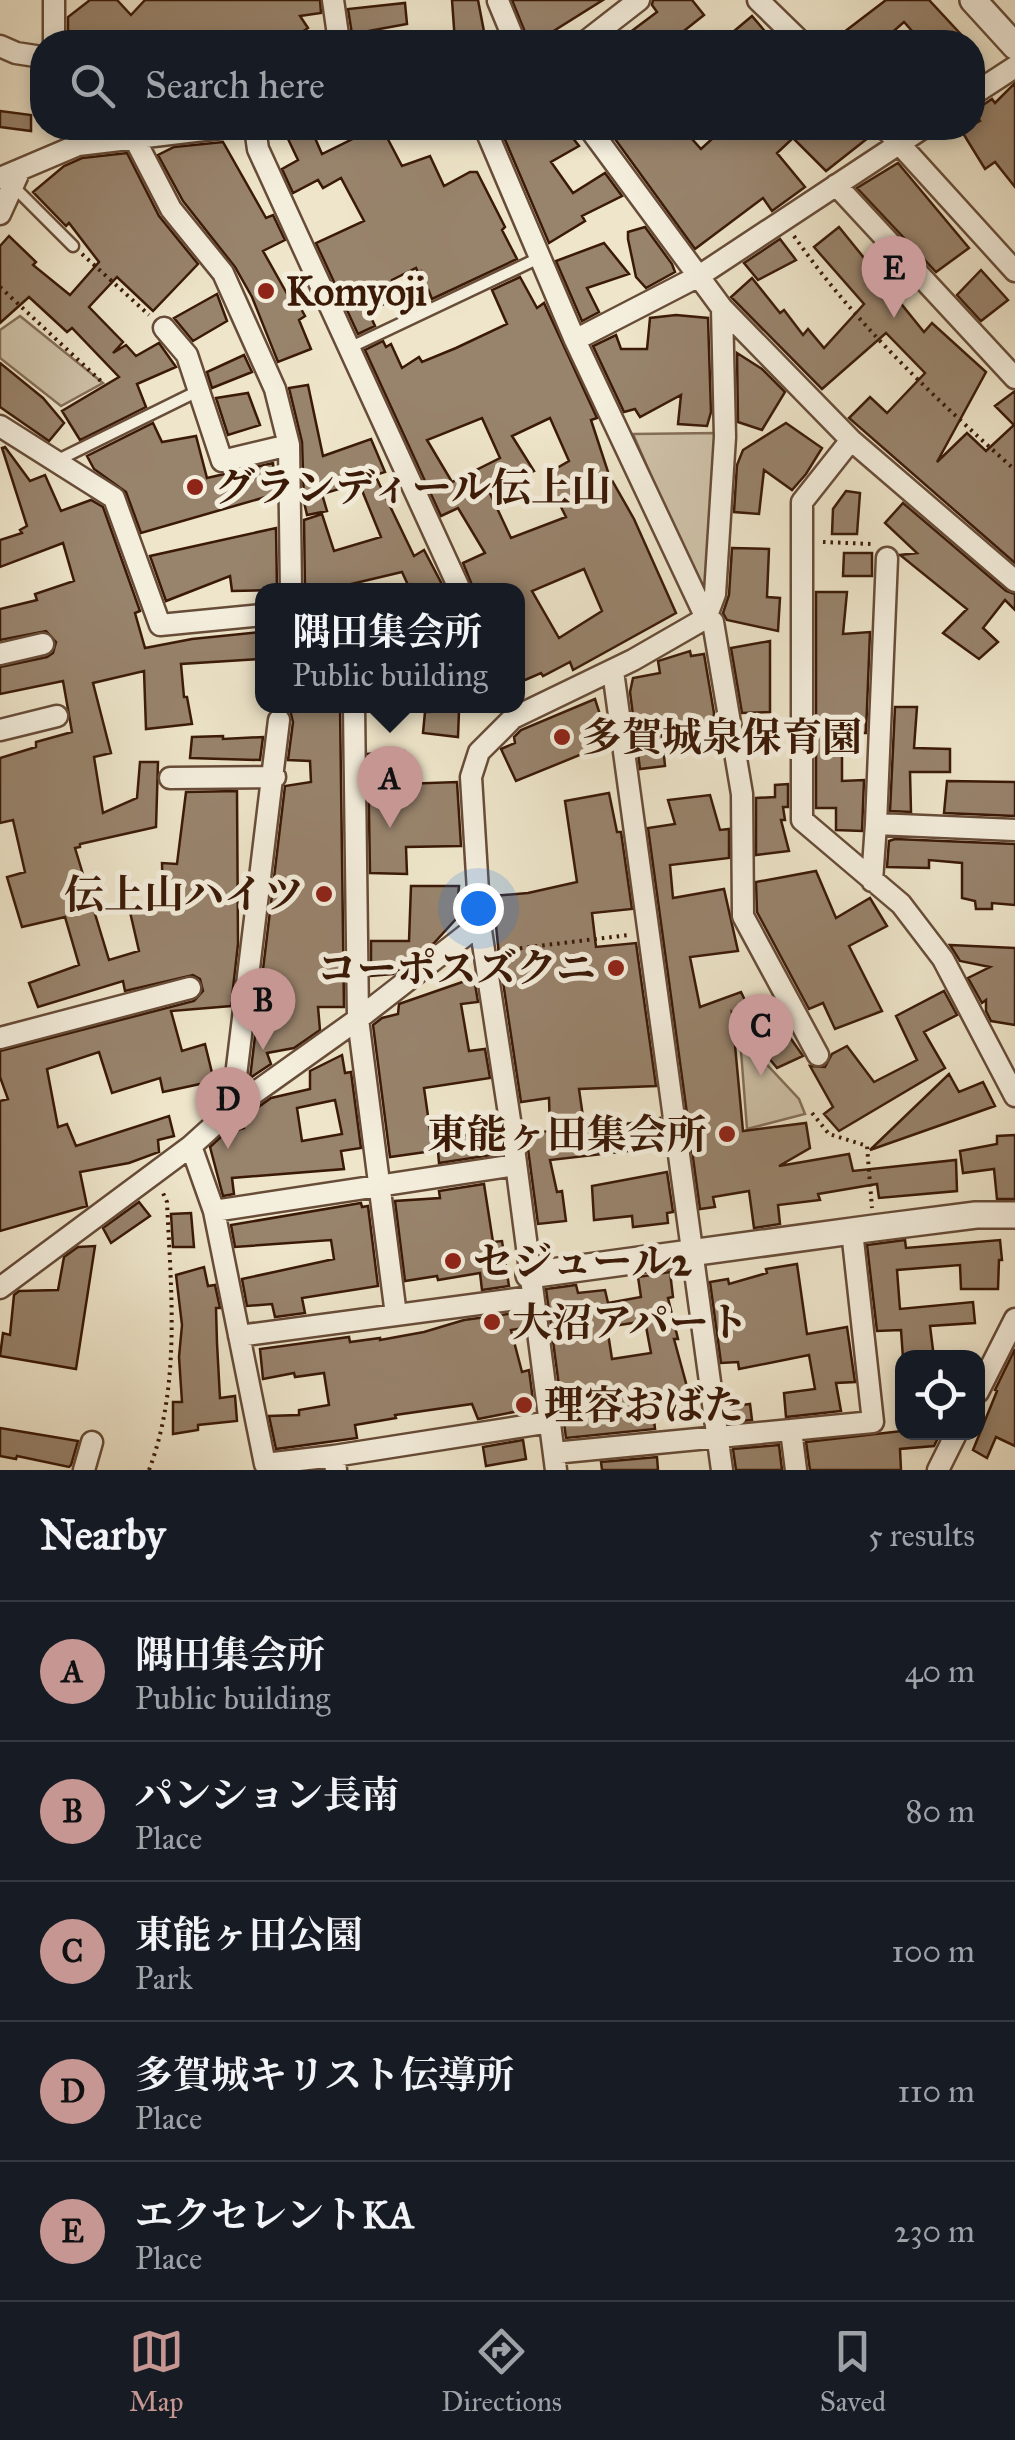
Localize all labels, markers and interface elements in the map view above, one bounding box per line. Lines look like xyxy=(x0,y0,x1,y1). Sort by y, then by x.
search box xyxy=(30,30,985,140)
icon: search xyxy=(65,58,120,113)
text: Search here xyxy=(145,62,325,108)
pin: E xyxy=(862,236,926,318)
place label: Komyoji xyxy=(286,267,428,316)
marker: Komyoji xyxy=(255,280,277,302)
place label: グランディール伝上山 xyxy=(215,463,611,512)
marker: グランディール伝上山 xyxy=(184,476,206,498)
popup xyxy=(255,583,525,713)
text: 隅田集会所 xyxy=(292,609,482,655)
text: Public building xyxy=(292,656,488,695)
place label: 多賀城泉保育園 xyxy=(582,713,862,762)
marker: 多賀城泉保育園 xyxy=(551,726,573,748)
pin: A xyxy=(358,746,422,828)
place label: 伝上山ハイツ xyxy=(64,870,304,919)
marker: 伝上山ハイツ xyxy=(313,883,335,905)
your location xyxy=(453,883,504,934)
place label: コーポスズクニ xyxy=(317,944,596,993)
marker: コーポスズクニ xyxy=(605,957,627,979)
pin: B xyxy=(230,968,296,1050)
pin: C xyxy=(728,994,794,1076)
pin: D xyxy=(196,1066,260,1149)
place label: 東能ヶ田集会所 xyxy=(427,1110,707,1159)
marker: 東能ヶ田集会所 xyxy=(716,1123,738,1145)
place label: セジュール2 xyxy=(473,1237,692,1286)
marker: セジュール2 xyxy=(442,1250,464,1272)
place label: 大沼アパート xyxy=(512,1298,749,1347)
marker: 大沼アパート xyxy=(481,1311,503,1333)
map controls xyxy=(895,1350,985,1440)
button: locate xyxy=(895,1350,985,1440)
place label: 理容おばた xyxy=(544,1381,744,1430)
marker: 理容おばた xyxy=(513,1394,535,1416)
text: Nearby xyxy=(40,1509,165,1561)
text: 5 results xyxy=(868,1516,975,1555)
text: 隅田集会所 xyxy=(135,1632,325,1678)
text: A xyxy=(62,1652,83,1691)
text: 40 m xyxy=(905,1652,975,1691)
text: Public building xyxy=(135,1679,330,1718)
text: パンション長南 xyxy=(135,1772,399,1818)
text: B xyxy=(62,1792,83,1831)
text: 80 m xyxy=(906,1792,975,1831)
text: Place xyxy=(135,1819,202,1858)
text: 東能ヶ田公園 xyxy=(135,1912,363,1958)
text: C xyxy=(62,1932,83,1971)
text: 100 m xyxy=(891,1932,975,1971)
text: Park xyxy=(135,1959,193,1998)
text: 多賀城キリスト伝導所 xyxy=(135,2052,514,2098)
text: D xyxy=(60,2072,85,2111)
text: 110 m xyxy=(897,2072,975,2111)
text: Place xyxy=(135,2099,202,2138)
text: エクセレントKA xyxy=(135,2192,415,2238)
text: E xyxy=(61,2212,84,2251)
text: 230 m xyxy=(894,2212,975,2251)
text: Place xyxy=(135,2239,202,2278)
tab: Map xyxy=(129,2324,184,2419)
tab: Directions xyxy=(441,2324,562,2419)
tab: Saved xyxy=(820,2324,886,2419)

